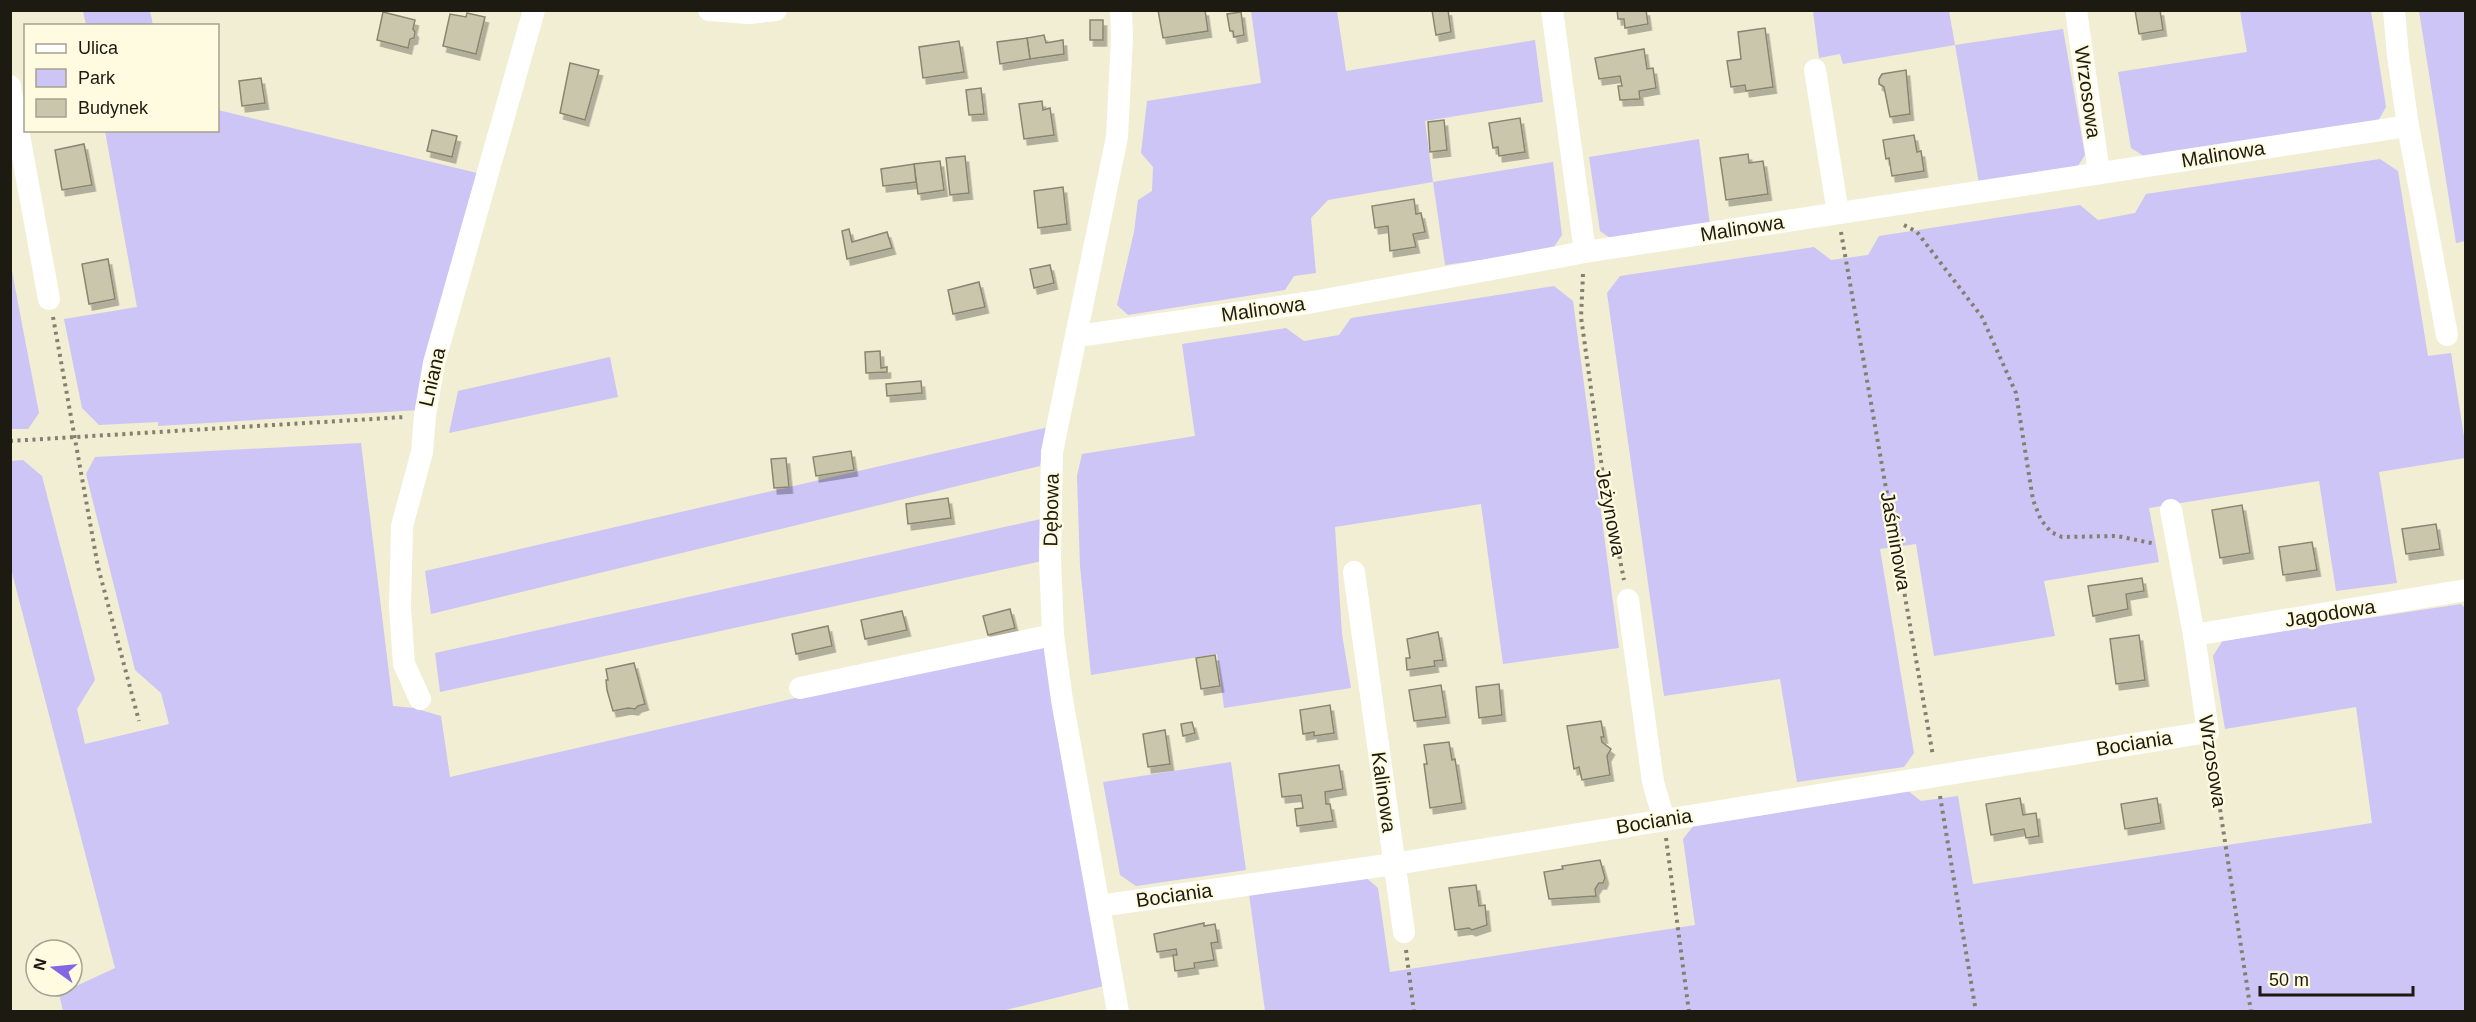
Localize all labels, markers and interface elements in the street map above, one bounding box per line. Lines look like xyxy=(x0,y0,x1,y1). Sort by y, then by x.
legend xyxy=(24,24,219,132)
text: Ulica xyxy=(78,38,119,58)
street label: Wrzosowa xyxy=(2071,44,2105,140)
text: Park xyxy=(78,68,116,88)
text: Budynek xyxy=(78,98,149,118)
street label: Malinowa xyxy=(2180,136,2267,171)
street label: Malinowa xyxy=(1699,210,1786,245)
street label: Malinowa xyxy=(1220,292,1307,326)
street label: Lniana xyxy=(415,344,450,409)
street label: Jeżynowa xyxy=(1592,466,1630,559)
street label: Dębowa xyxy=(1039,472,1063,547)
street label: Jaśminowa xyxy=(1876,490,1916,593)
street label: Jagodowa xyxy=(2283,595,2378,631)
street label: Wrzosowa xyxy=(2195,713,2231,810)
street label: Bociania xyxy=(2094,726,2174,760)
street label: Kalinowa xyxy=(1367,750,1401,835)
street label: Bociania xyxy=(1614,804,1694,838)
street label: Bociania xyxy=(1134,879,1214,911)
north arrow xyxy=(24,938,84,998)
text: N xyxy=(30,956,50,972)
scale bar xyxy=(2260,959,2413,997)
text: 50 m xyxy=(2269,970,2309,990)

